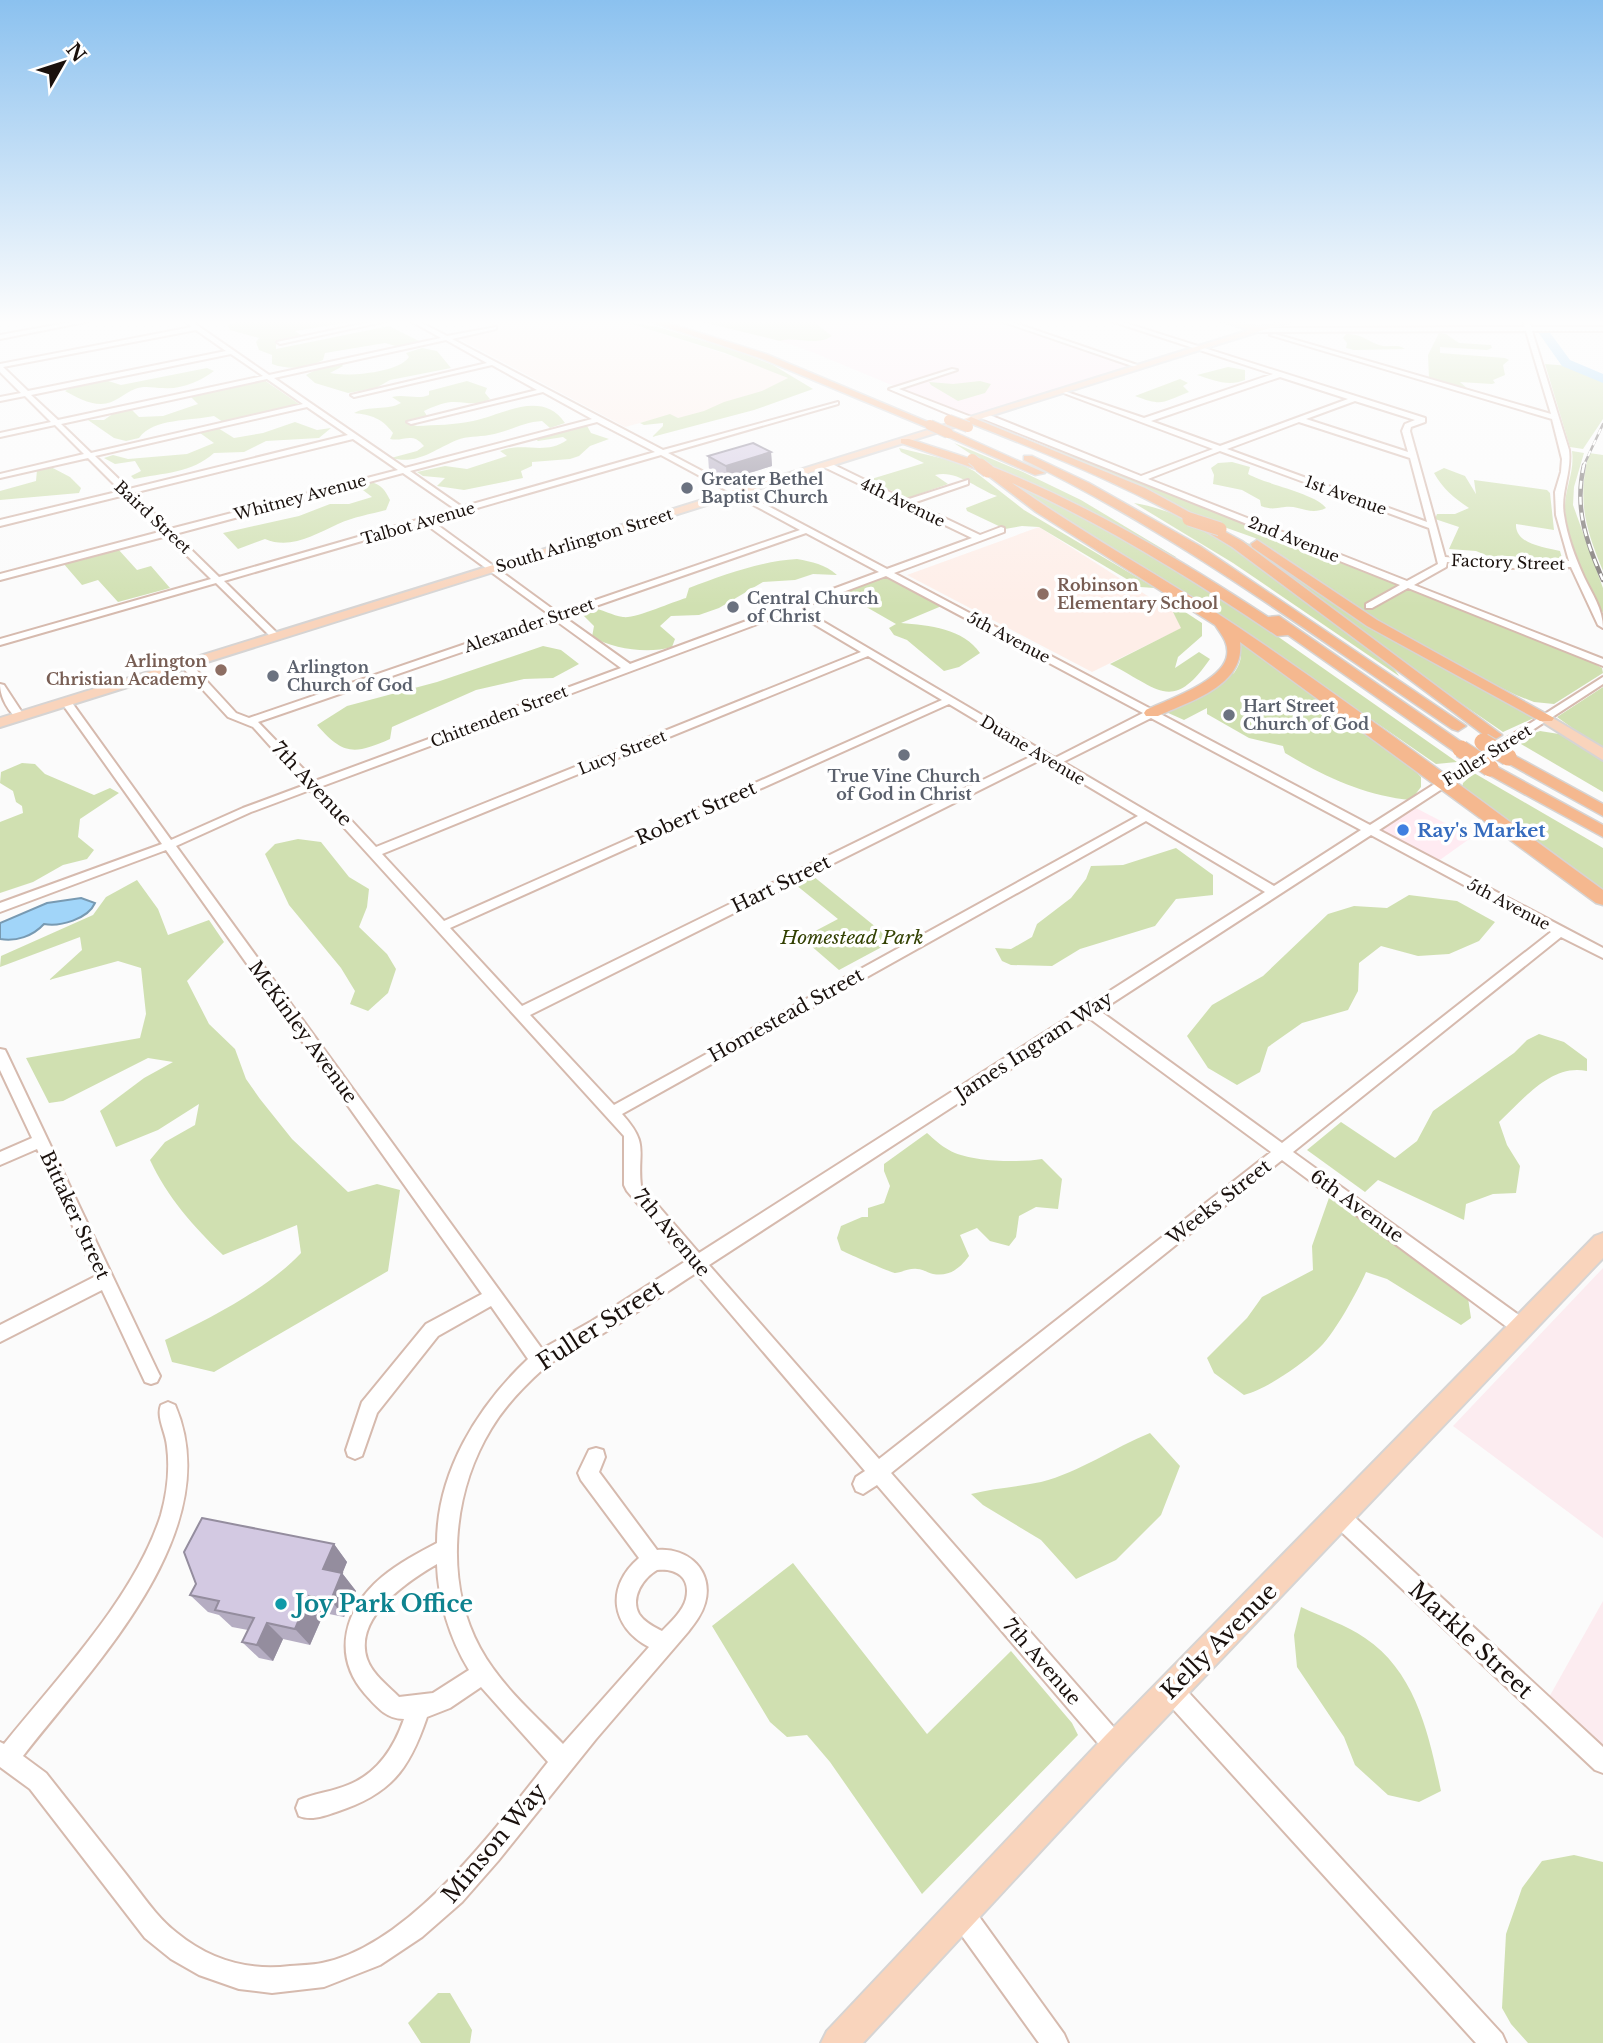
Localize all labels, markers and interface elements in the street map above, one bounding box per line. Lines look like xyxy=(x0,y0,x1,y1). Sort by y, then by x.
north arrow xyxy=(28,28,98,98)
text: N xyxy=(61,38,90,67)
place label: Greater Bethel Baptist Church xyxy=(701,469,829,507)
street label: Whitney Avenue xyxy=(231,470,368,525)
street label: 1st Avenue xyxy=(1302,471,1390,519)
street label: 4th Avenue xyxy=(858,473,948,531)
street label: Baird Street xyxy=(110,476,196,558)
marker: Greater Bethel Baptist Church xyxy=(679,480,695,496)
street label: Talbot Avenue xyxy=(359,497,477,549)
street label: South Arlington Street xyxy=(493,504,675,576)
street label: 2nd Avenue xyxy=(1245,512,1343,566)
street label: Factory Street xyxy=(1451,550,1565,574)
place label: Robinson Elementary School xyxy=(1057,575,1219,613)
marker: Robinson Elementary School xyxy=(1035,586,1051,602)
place label: Central Church of Christ xyxy=(747,588,879,626)
street label: Alexander Street xyxy=(460,593,597,657)
marker: Central Church of Christ xyxy=(725,599,741,615)
street label: 5th Avenue xyxy=(964,607,1054,667)
place label: Arlington Christian Academy xyxy=(46,651,208,689)
place label: Arlington Church of God xyxy=(286,657,413,695)
marker: Arlington Christian Academy xyxy=(213,662,229,678)
marker: Arlington Church of God xyxy=(265,668,281,684)
street label: Chittenden Street xyxy=(428,681,570,751)
place label: Hart Street Church of God xyxy=(1243,696,1369,734)
marker: Hart Street Church of God xyxy=(1221,707,1237,723)
street label: Duane Avenue xyxy=(977,711,1089,789)
street label: Fuller Street xyxy=(1439,720,1535,790)
street label: Lucy Street xyxy=(575,725,669,779)
street label: 7th Avenue xyxy=(267,737,357,831)
marker: True Vine Church of God in Christ xyxy=(896,747,912,763)
place label: True Vine Church of God in Christ xyxy=(828,766,981,804)
street label: Robert Street xyxy=(632,776,761,850)
place label: Ray's Market xyxy=(1417,819,1546,842)
marker: Ray's Market xyxy=(1395,822,1411,838)
street label: Hart Street xyxy=(728,850,835,918)
street label: 5th Avenue xyxy=(1464,874,1554,934)
park label: Homestead Park xyxy=(780,926,923,949)
street label: McKinley Avenue xyxy=(244,956,362,1108)
street label: Homestead Street xyxy=(705,963,868,1067)
street label: James Ingram Way xyxy=(949,987,1117,1107)
street label: Bittaker Street xyxy=(35,1147,115,1284)
street label: Weeks Street xyxy=(1162,1154,1276,1250)
street label: 6th Avenue xyxy=(1306,1165,1408,1247)
street label: 7th Avenue xyxy=(629,1185,715,1281)
street label: Fuller Street xyxy=(532,1274,669,1376)
street label: Markle Street xyxy=(1403,1575,1539,1705)
street label: Kelly Avenue xyxy=(1155,1577,1283,1705)
place label: Joy Park Office xyxy=(291,1590,473,1618)
marker: Joy Park Office xyxy=(273,1596,289,1612)
street label: 7th Avenue xyxy=(998,1614,1086,1710)
street label: Minson Way xyxy=(436,1777,552,1909)

